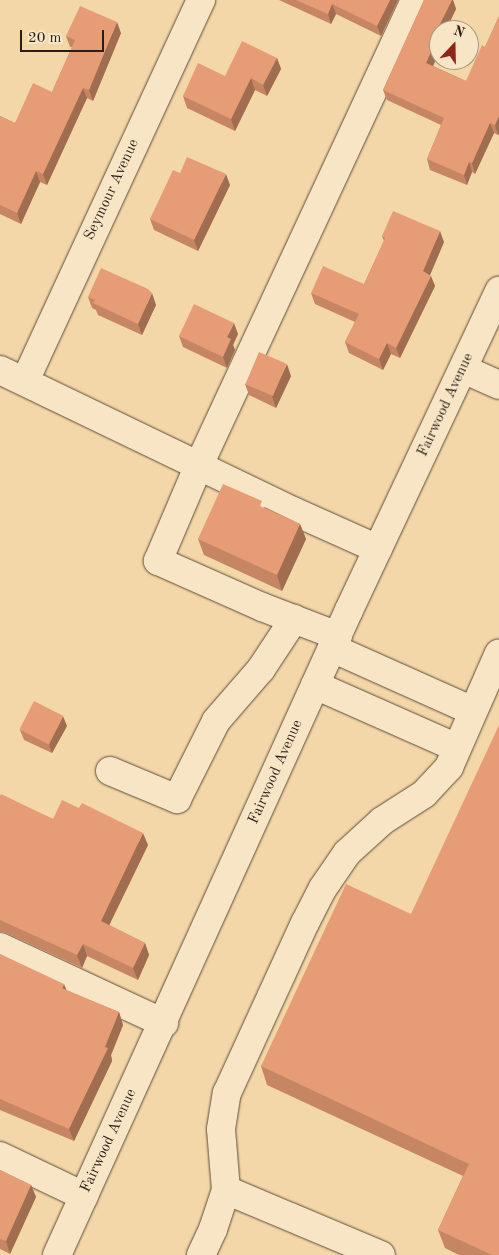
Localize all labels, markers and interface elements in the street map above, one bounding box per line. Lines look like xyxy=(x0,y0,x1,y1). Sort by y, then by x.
scale bar xyxy=(22,20,106,52)
north arrow xyxy=(429,20,479,70)
text: N xyxy=(452,23,467,40)
text: 20 m xyxy=(28,31,62,46)
street label: Seymour Avenue xyxy=(81,137,143,243)
street label: Fairwood Avenue xyxy=(414,350,478,460)
street label: Fairwood Avenue xyxy=(245,717,307,827)
street label: Fairwood Avenue xyxy=(77,1086,141,1196)

